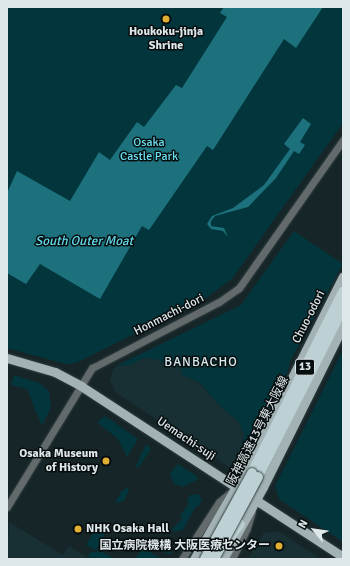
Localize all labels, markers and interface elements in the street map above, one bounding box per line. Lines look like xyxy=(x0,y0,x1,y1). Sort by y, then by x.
marker: Houkoku-jinja Shrine xyxy=(161,14,171,24)
place label: Houkoku-jinja Shrine xyxy=(129,25,203,53)
park label: Osaka Castle Park xyxy=(120,136,178,164)
water label: South Outer Moat xyxy=(35,233,133,249)
street label: Chuo-odori xyxy=(290,288,328,346)
street label: Honmachi-dori xyxy=(132,291,206,339)
district label: BANBACHO xyxy=(164,354,238,370)
road number: 13 xyxy=(295,358,315,376)
street label: 阪神高速13号東大阪線 xyxy=(224,374,292,488)
street label: Uemachi-suji xyxy=(154,414,218,464)
place label: Osaka Museum of History xyxy=(19,447,98,475)
marker: Osaka Museum of History xyxy=(101,456,111,466)
north arrow xyxy=(294,510,334,550)
text: N xyxy=(296,517,311,530)
place label: NHK Osaka Hall xyxy=(86,522,169,536)
marker: NHK Osaka Hall xyxy=(73,524,83,534)
place label: 国立病院機構 大阪医療センター xyxy=(99,539,270,553)
marker: 国立病院機構 大阪医療センター xyxy=(273,540,285,552)

